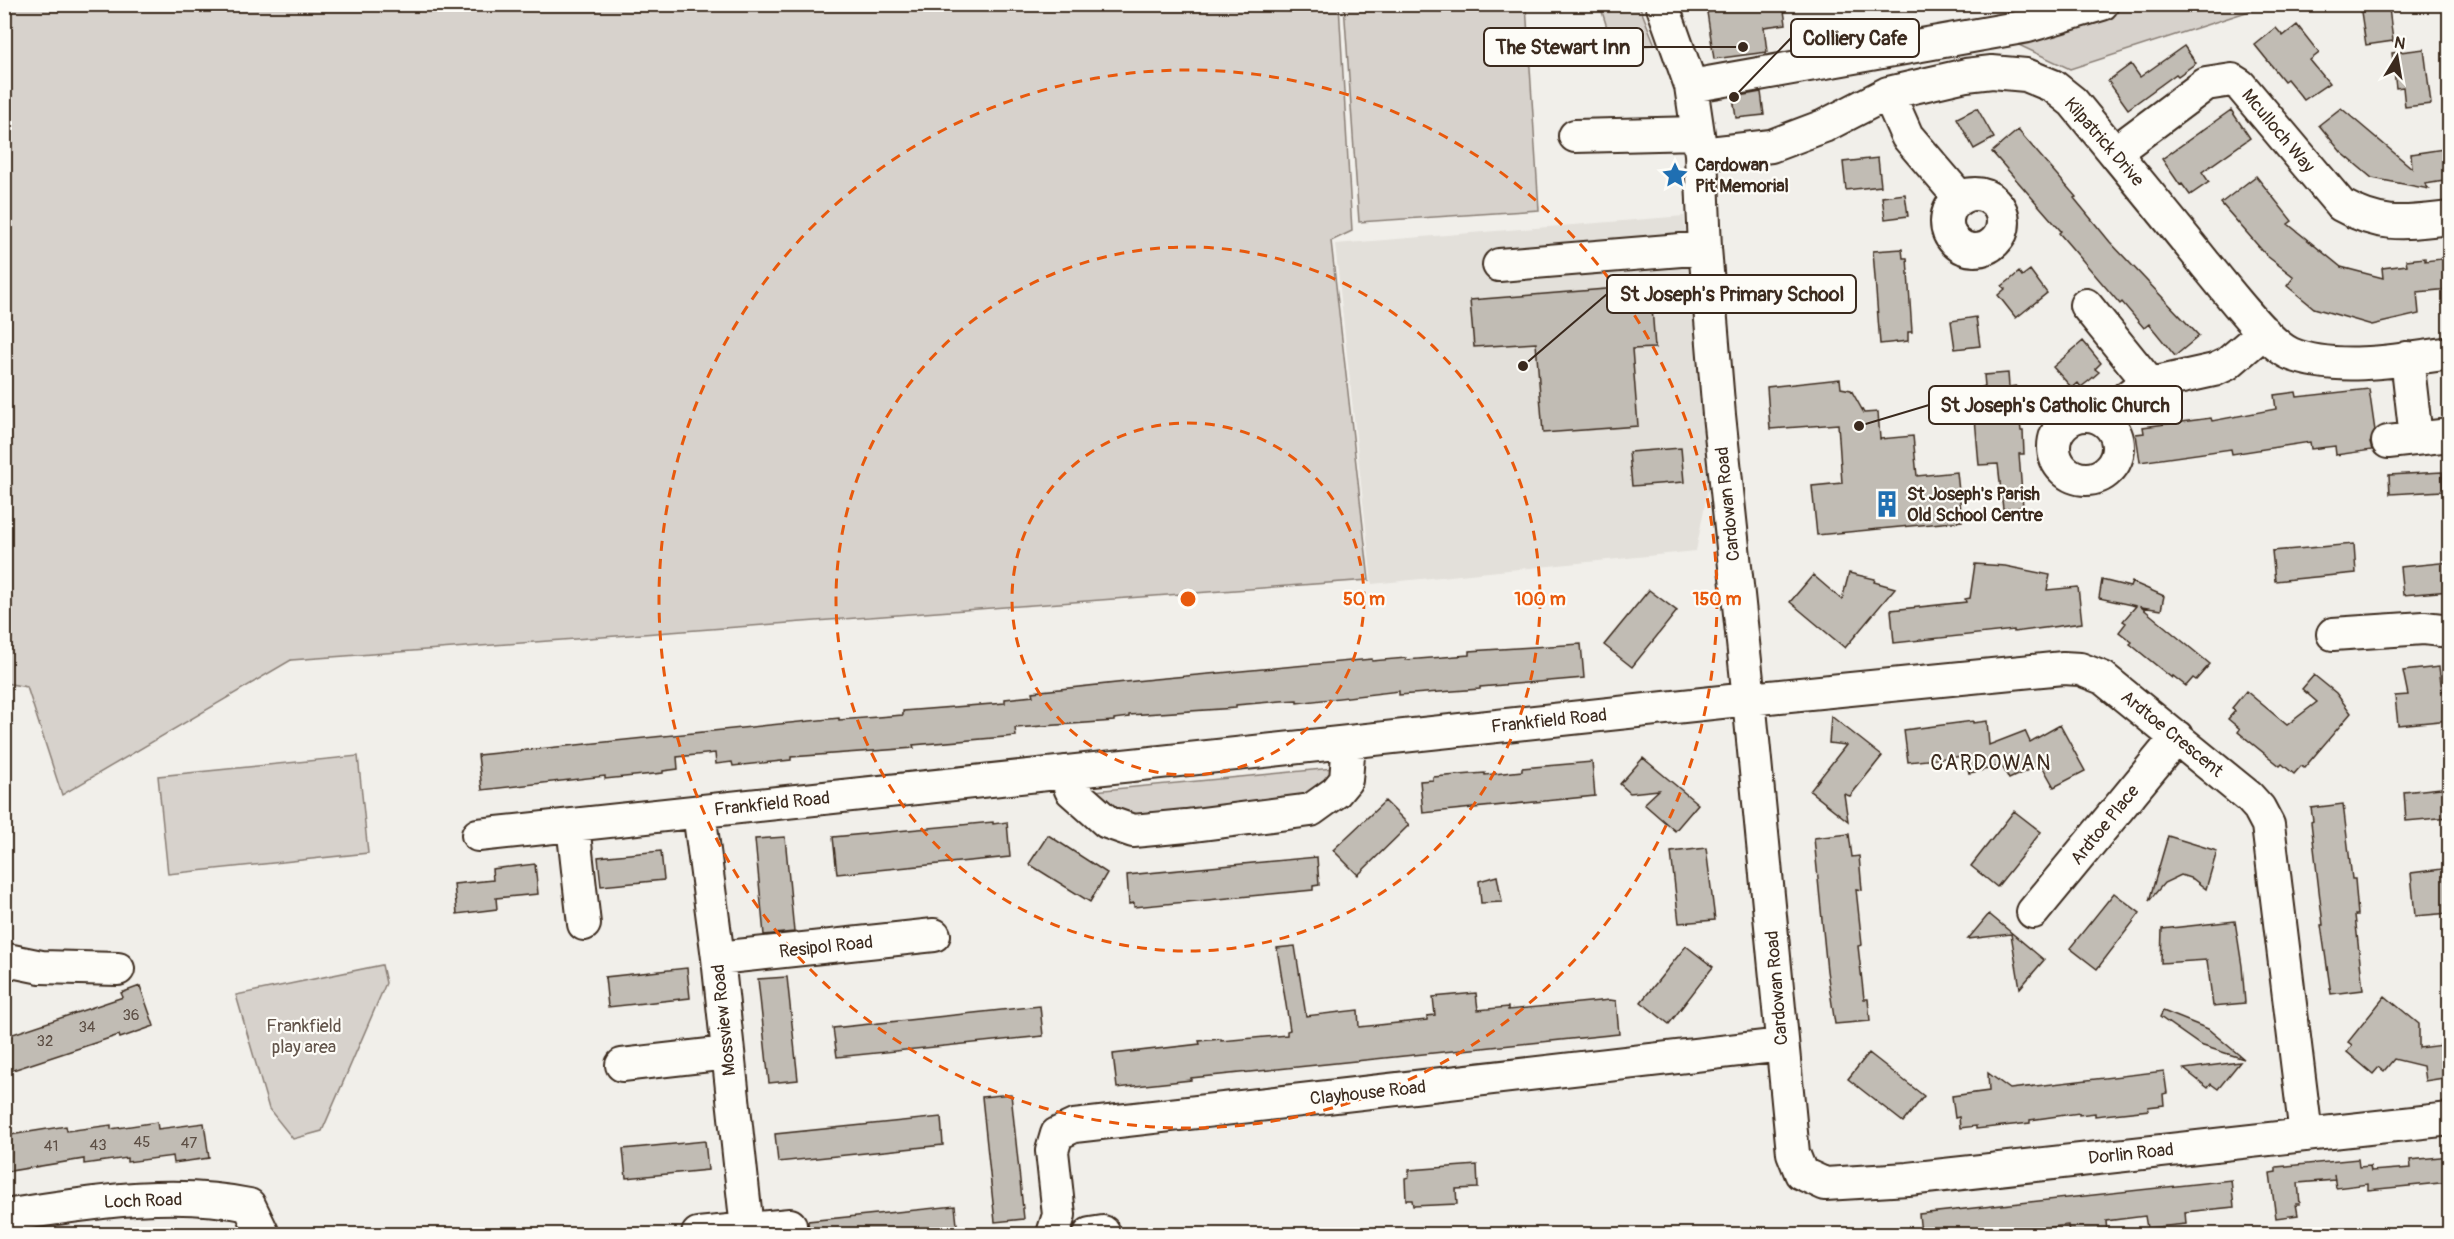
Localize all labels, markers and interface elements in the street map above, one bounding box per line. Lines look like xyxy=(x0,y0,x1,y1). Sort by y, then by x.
callout: Colliery Cafe xyxy=(1791,19,1919,57)
text: Colliery Cafe xyxy=(1803,26,1908,51)
north arrow xyxy=(2367,27,2427,87)
callout: The Stewart Inn xyxy=(1484,28,1643,66)
text: N xyxy=(2392,32,2407,54)
text: The Stewart Inn xyxy=(1495,35,1630,60)
street label: Mculloch Way xyxy=(2236,84,2320,178)
street label: Kilpatrick Drive xyxy=(2059,93,2149,191)
place label: Cardowan Pit Memorial xyxy=(1695,154,1789,198)
place icon: Cardowan Pit Memorial xyxy=(1660,160,1690,190)
callout: St Joseph's Primary School xyxy=(1607,275,1856,313)
text: St Joseph's Primary School xyxy=(1620,282,1844,307)
callout: St Joseph's Catholic Church xyxy=(1929,386,2182,424)
text: St Joseph's Catholic Church xyxy=(1940,393,2170,418)
street label: Cardowan Road xyxy=(1711,446,1745,562)
place label: St Joseph's Parish Old School Centre xyxy=(1907,483,2044,527)
building icon: St Joseph's Parish Old School Centre xyxy=(1872,489,1902,519)
text: 50 m xyxy=(1343,588,1385,611)
text: 100 m xyxy=(1514,588,1566,611)
text: 150 m xyxy=(1693,588,1742,611)
centre of rings xyxy=(1178,589,1198,609)
street label: Ardtoe Crescent xyxy=(2116,686,2228,783)
street label: Frankfield Road xyxy=(1490,703,1608,739)
district label: CARDOWAN xyxy=(1930,750,2052,777)
street label: Ardtoe Place xyxy=(2066,780,2144,870)
street label: Frankfield Road xyxy=(713,786,831,822)
street label: Cardowan Road xyxy=(1761,930,1793,1046)
street label: Resipol Road xyxy=(778,931,874,963)
street label: Mossview Road xyxy=(707,963,741,1077)
house number: 36 xyxy=(122,1006,140,1025)
park label: Frankfield play area xyxy=(266,1015,342,1059)
house number: 34 xyxy=(78,1018,96,1037)
house number: 32 xyxy=(37,1032,53,1051)
street label: Clayhouse Road xyxy=(1309,1075,1427,1111)
house number: 45 xyxy=(134,1133,150,1152)
house number: 47 xyxy=(181,1134,197,1153)
house number: 43 xyxy=(89,1136,107,1155)
house number: 41 xyxy=(44,1137,58,1156)
street label: Dorlin Road xyxy=(2087,1138,2175,1170)
street label: Loch Road xyxy=(103,1188,183,1214)

